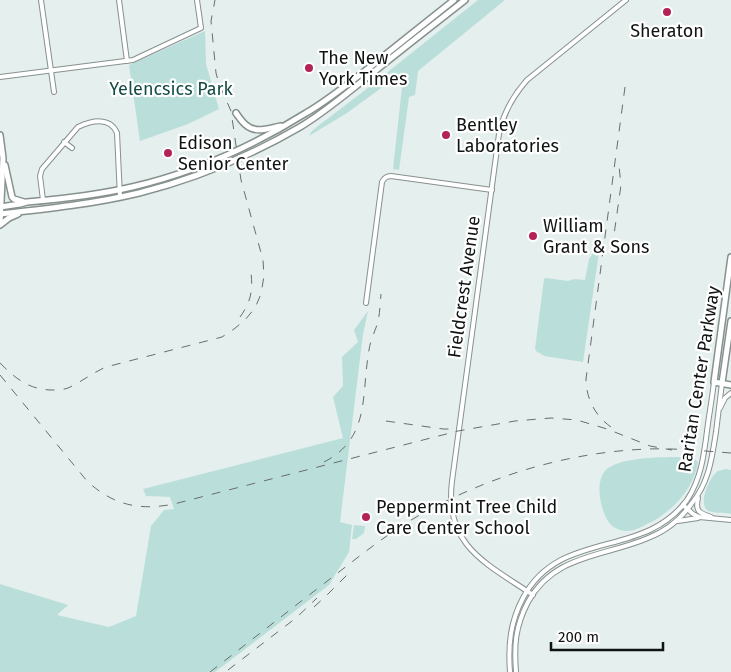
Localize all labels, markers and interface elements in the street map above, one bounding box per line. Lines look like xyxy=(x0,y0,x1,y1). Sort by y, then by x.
marker: Sheraton xyxy=(661,6,673,18)
place label: Sheraton xyxy=(630,20,704,42)
place label: The New York Times xyxy=(319,47,407,90)
marker: The New York Times xyxy=(303,62,315,74)
park label: Yelencsics Park xyxy=(109,78,234,100)
place label: Bentley Laboratories xyxy=(456,114,559,157)
marker: Bentley Laboratories xyxy=(440,129,452,141)
place label: Edison Senior Center xyxy=(178,132,289,175)
marker: Edison Senior Center xyxy=(162,147,174,159)
street label: Fieldcrest Avenue xyxy=(443,215,485,359)
place label: William Grant & Sons xyxy=(543,215,649,258)
marker: William Grant & Sons xyxy=(527,230,539,242)
street label: Raritan Center Parkway xyxy=(673,284,725,474)
place label: Peppermint Tree Child Care Center School xyxy=(376,496,557,539)
marker: Peppermint Tree Child Care Center School xyxy=(360,511,372,523)
scale bar xyxy=(551,620,664,652)
text: 200 m xyxy=(558,628,599,646)

